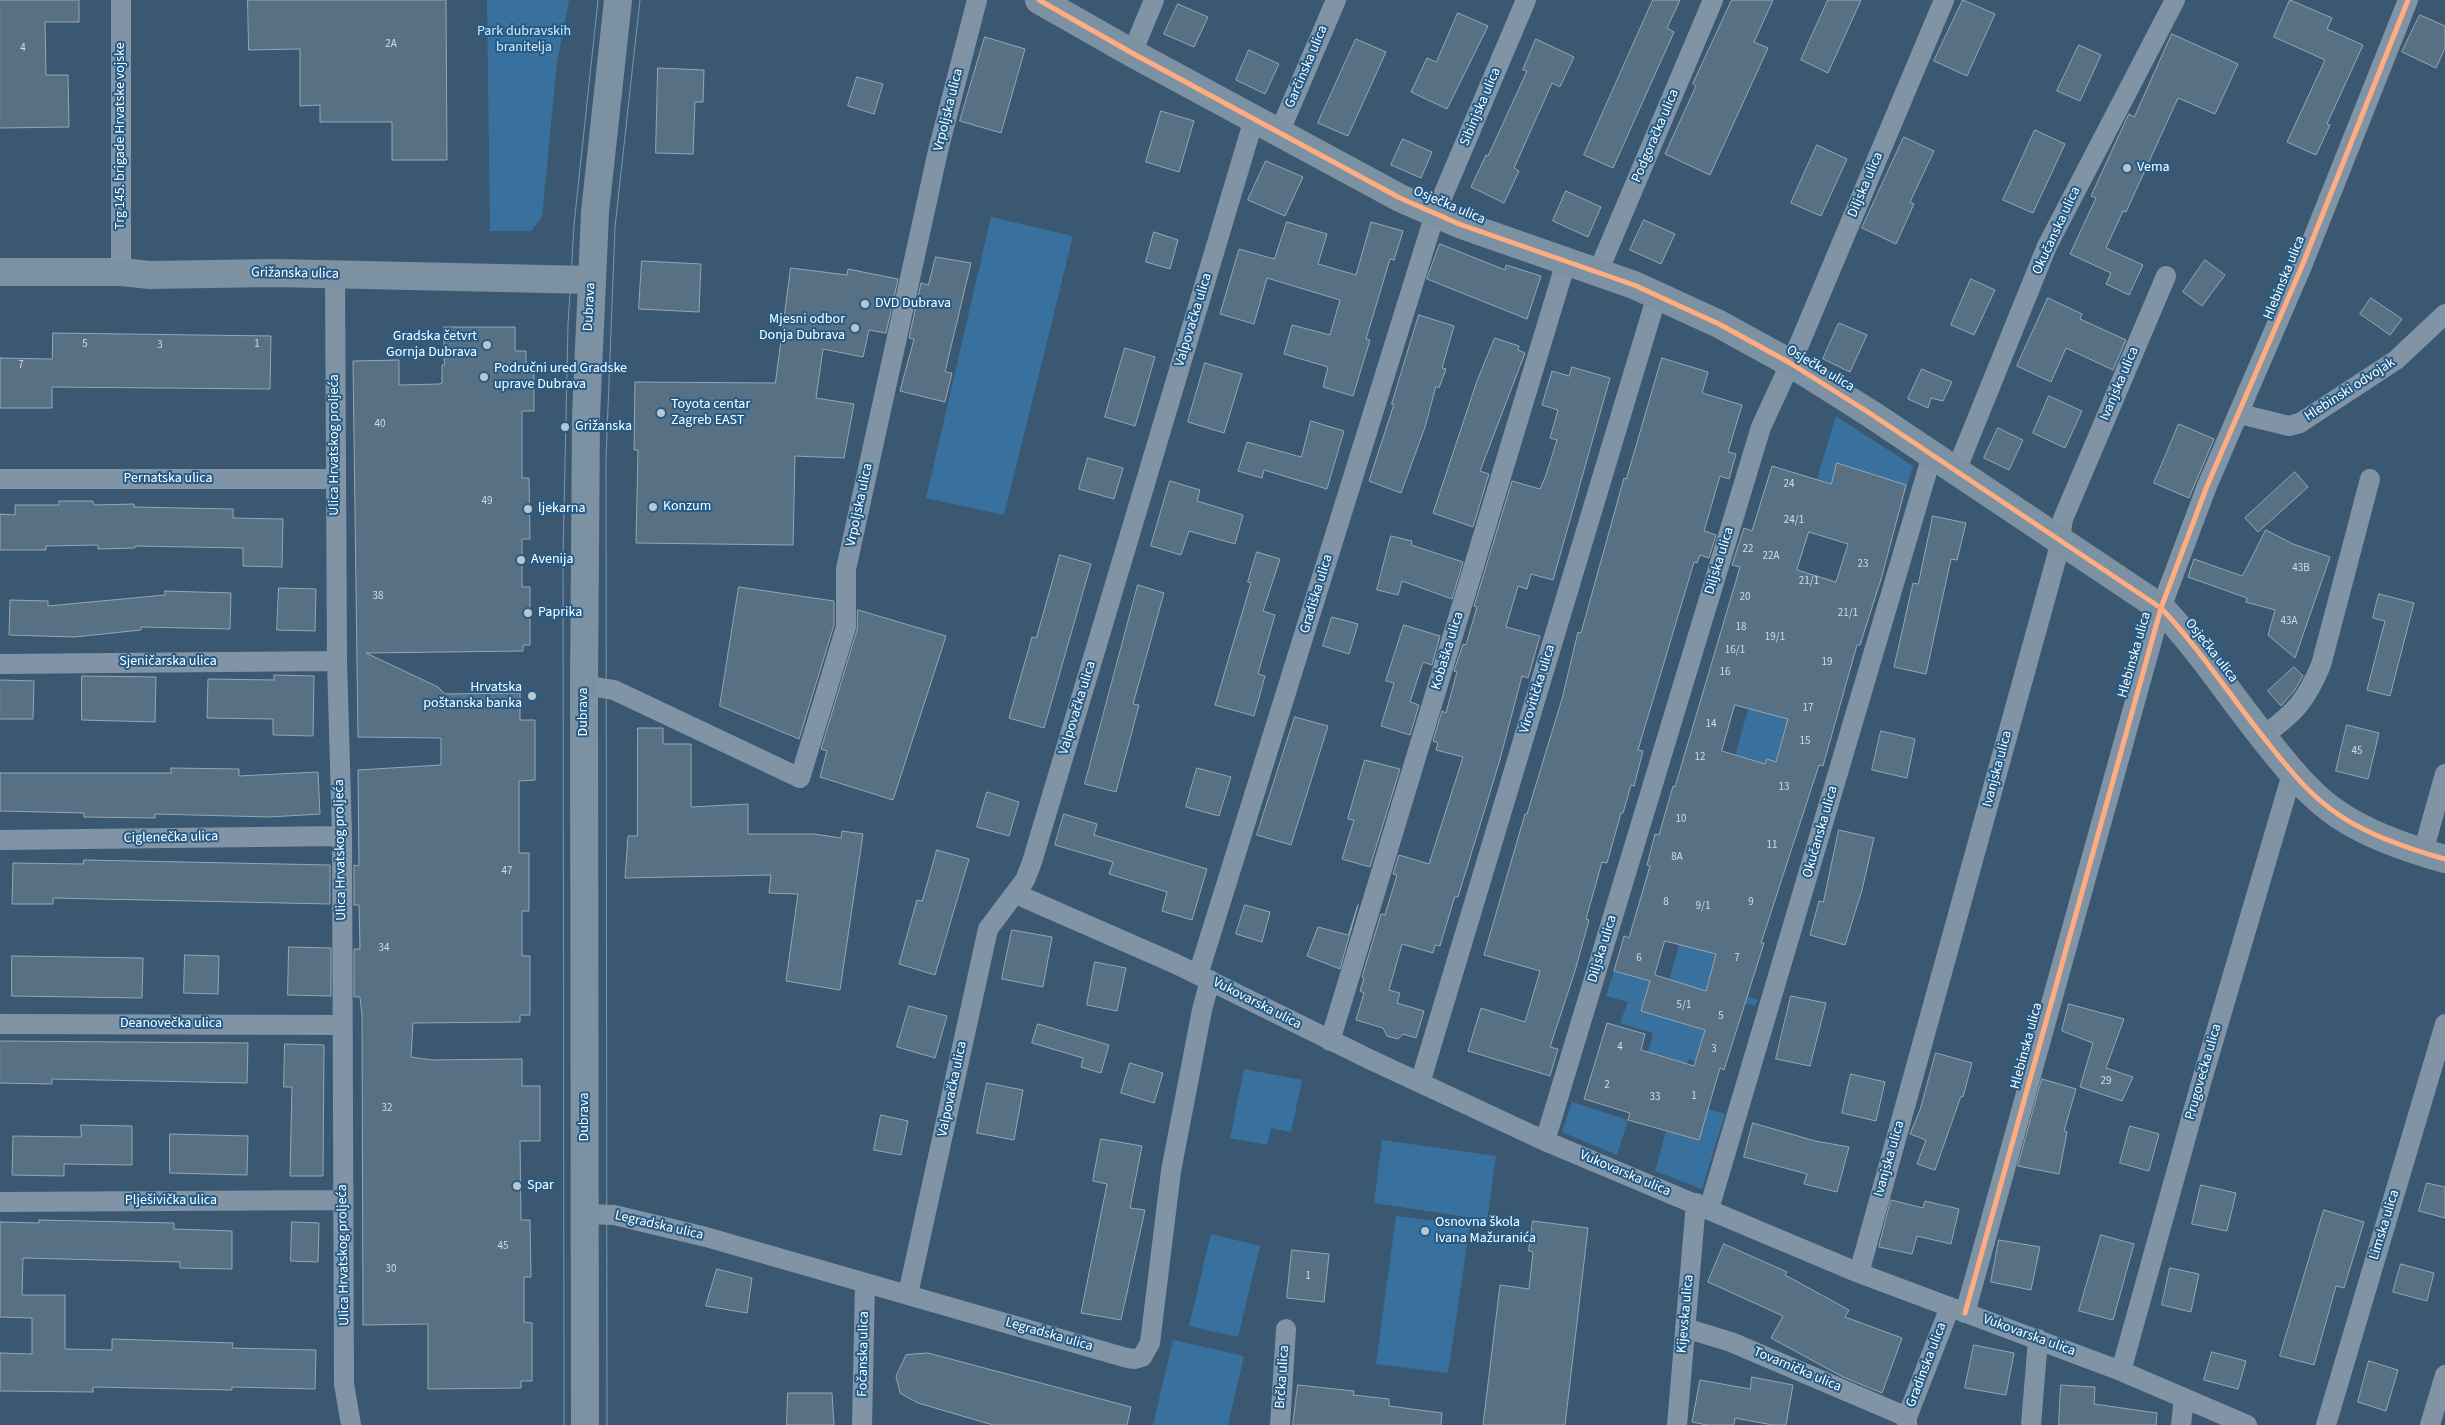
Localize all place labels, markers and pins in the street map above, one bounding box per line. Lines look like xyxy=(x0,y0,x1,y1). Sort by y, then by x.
place label: Vema xyxy=(2137,160,2170,176)
marker: Vema xyxy=(2121,162,2133,174)
place label: DVD Dubrava xyxy=(875,296,951,312)
marker: DVD Dubrava xyxy=(859,298,871,310)
place label: Mjesni odbor Donja Dubrava xyxy=(759,312,845,344)
marker: Mjesni odbor Donja Dubrava xyxy=(849,322,861,334)
place label: Gradska četvrt Gornja Dubrava xyxy=(386,329,477,362)
marker: Gradska četvrt Gornja Dubrava xyxy=(481,339,493,351)
place label: Područni ured Gradske uprave Dubrava xyxy=(494,361,627,394)
marker: Područni ured Gradske uprave Dubrava xyxy=(478,371,490,383)
place label: Toyota centar Zagreb EAST xyxy=(671,397,750,430)
marker: Toyota centar Zagreb EAST xyxy=(655,407,667,419)
place label: Grižanska xyxy=(575,419,632,435)
marker: Grižanska xyxy=(559,421,571,433)
place label: Konzum xyxy=(663,499,711,515)
place label: ljekarna xyxy=(538,501,586,517)
marker: Konzum xyxy=(647,501,659,513)
marker: ljekarna xyxy=(522,503,534,515)
place label: Avenija xyxy=(531,552,574,568)
marker: Avenija xyxy=(515,554,527,566)
place label: Paprika xyxy=(538,605,582,621)
marker: Paprika xyxy=(522,607,534,619)
place label: Hrvatska poštanska banka xyxy=(423,680,522,712)
marker: Hrvatska poštanska banka xyxy=(526,690,538,702)
place label: Spar xyxy=(527,1178,554,1194)
marker: Spar xyxy=(511,1180,523,1192)
place label: Osnovna škola Ivana Mažuranića xyxy=(1435,1215,1536,1248)
marker: Osnovna škola Ivana Mažuranića xyxy=(1419,1225,1431,1237)

